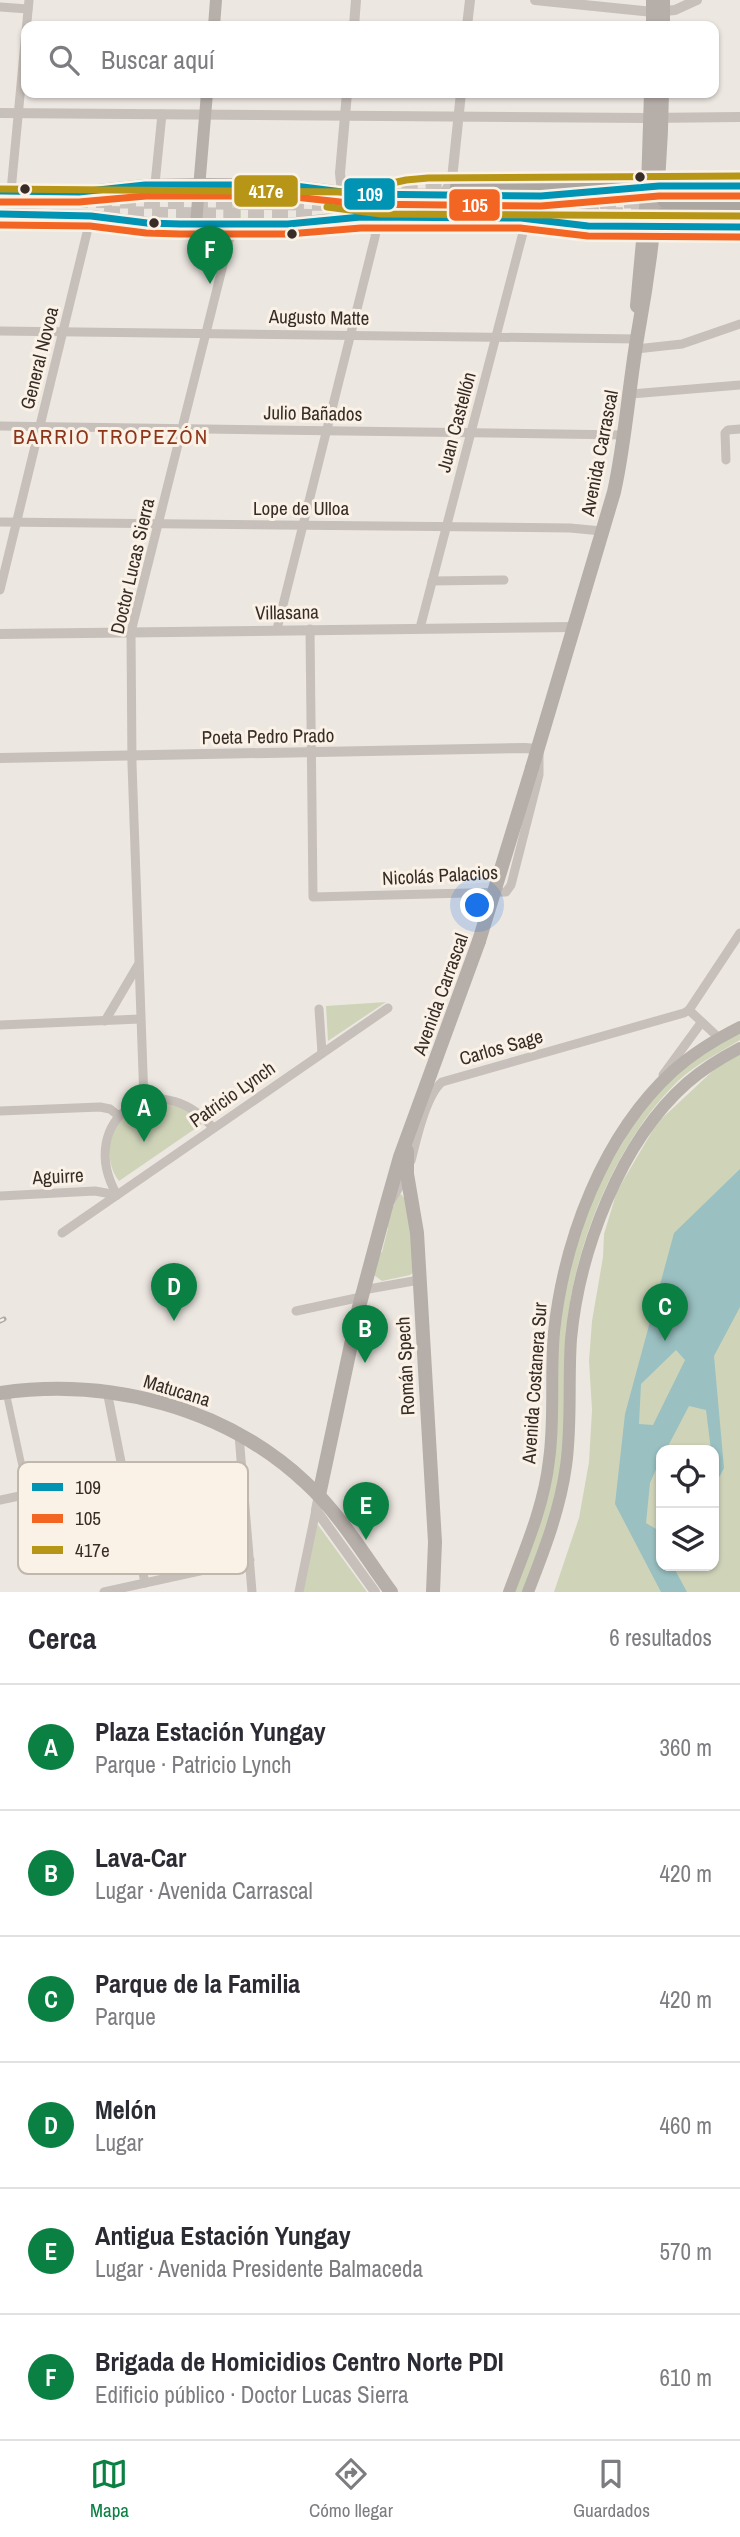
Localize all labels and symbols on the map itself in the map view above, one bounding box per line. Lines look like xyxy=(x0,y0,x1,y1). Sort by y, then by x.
unlabelled marker xyxy=(633,170,647,184)
line badge: 417e xyxy=(233,174,299,208)
line badge: 109 xyxy=(343,177,396,211)
text: 417e xyxy=(249,178,284,204)
text: 109 xyxy=(357,181,383,207)
unlabelled marker xyxy=(18,182,32,196)
line badge: 105 xyxy=(448,188,501,222)
text: 105 xyxy=(462,192,488,218)
unlabelled marker xyxy=(147,216,161,230)
pin: F xyxy=(187,226,233,284)
unlabelled marker xyxy=(285,227,299,241)
street label: Augusto Matte xyxy=(268,303,369,331)
street label: General Novoa xyxy=(14,304,64,412)
street label: Juan Castellón xyxy=(430,369,482,475)
street label: Avenida Carrascal xyxy=(574,388,624,519)
street label: Julio Bañados xyxy=(263,399,363,427)
district label: BARRIO TROPEZÓN xyxy=(13,422,209,451)
street label: Doctor Lucas Sierra xyxy=(104,495,160,636)
street label: Lope de Ulloa xyxy=(253,495,349,521)
street label: Villasana xyxy=(255,598,319,626)
street label: Poeta Pedro Prado xyxy=(202,722,334,750)
street label: Nicolás Palacios xyxy=(381,859,499,891)
your location xyxy=(460,888,494,922)
street label: Avenida Carrascal xyxy=(406,929,474,1059)
street label: Carlos Sage xyxy=(456,1023,546,1071)
street label: Patricio Lynch xyxy=(184,1055,280,1133)
pin: A xyxy=(121,1084,167,1142)
street label: Aguirre xyxy=(31,1162,84,1190)
pin: D xyxy=(151,1263,197,1321)
pin: C xyxy=(642,1283,688,1341)
street label: Avenida Costanera Sur xyxy=(515,1301,553,1466)
pin: B xyxy=(342,1305,388,1363)
street label: Román Spech xyxy=(389,1316,421,1416)
street label: Matucana xyxy=(140,1368,214,1413)
legend xyxy=(18,1462,248,1574)
text: 109 xyxy=(75,1474,101,1500)
pin: E xyxy=(343,1482,389,1540)
text: 105 xyxy=(75,1505,101,1531)
text: 417e xyxy=(75,1537,110,1563)

